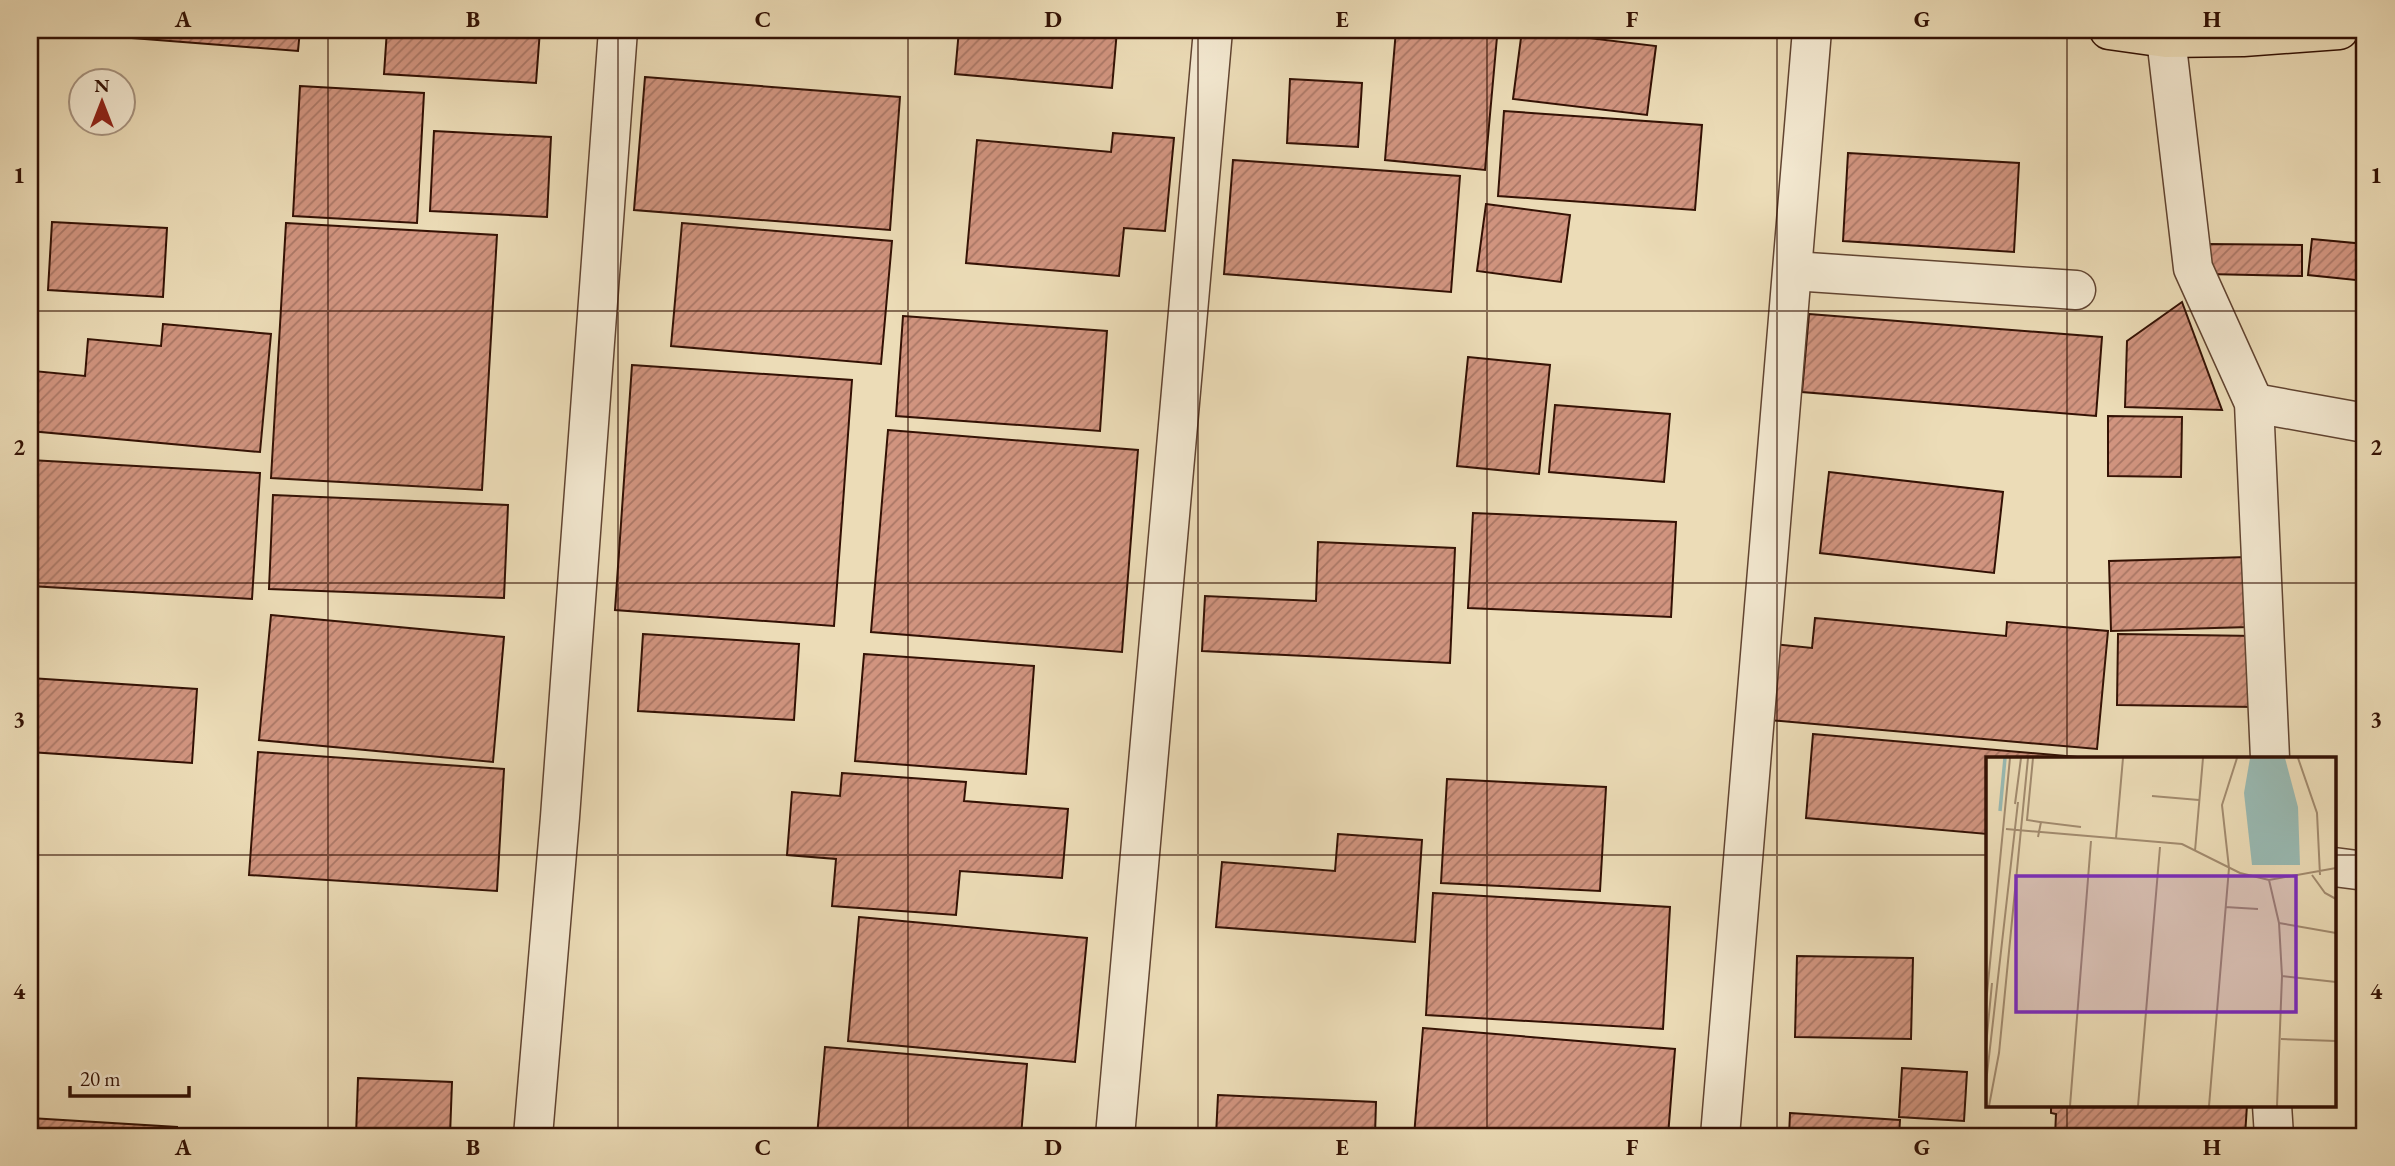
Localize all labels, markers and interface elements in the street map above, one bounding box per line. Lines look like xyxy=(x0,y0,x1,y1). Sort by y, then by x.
text: A xyxy=(174,4,192,34)
text: B xyxy=(466,4,480,34)
text: C xyxy=(755,4,771,34)
text: D xyxy=(1044,4,1062,34)
text: E xyxy=(1335,4,1349,34)
text: F xyxy=(1626,4,1639,34)
text: G xyxy=(1914,4,1930,34)
text: H xyxy=(2203,4,2221,34)
north arrow xyxy=(66,66,136,136)
text: N xyxy=(94,73,110,98)
text: 1 xyxy=(13,160,25,190)
text: 1 xyxy=(2370,160,2382,190)
text: 2 xyxy=(13,432,25,462)
text: 2 xyxy=(2370,432,2382,462)
text: 3 xyxy=(13,704,25,734)
text: 3 xyxy=(2370,704,2382,734)
inset map xyxy=(1986,757,2336,1106)
text: 4 xyxy=(13,976,26,1006)
text: 4 xyxy=(2370,976,2383,1006)
scale bar xyxy=(70,1054,189,1098)
text: 20 m xyxy=(80,1065,121,1092)
text: A xyxy=(174,1132,192,1162)
text: B xyxy=(466,1132,480,1162)
text: C xyxy=(755,1132,771,1162)
text: D xyxy=(1044,1132,1062,1162)
text: E xyxy=(1335,1132,1349,1162)
text: F xyxy=(1626,1132,1639,1162)
text: G xyxy=(1914,1132,1930,1162)
text: H xyxy=(2203,1132,2221,1162)

